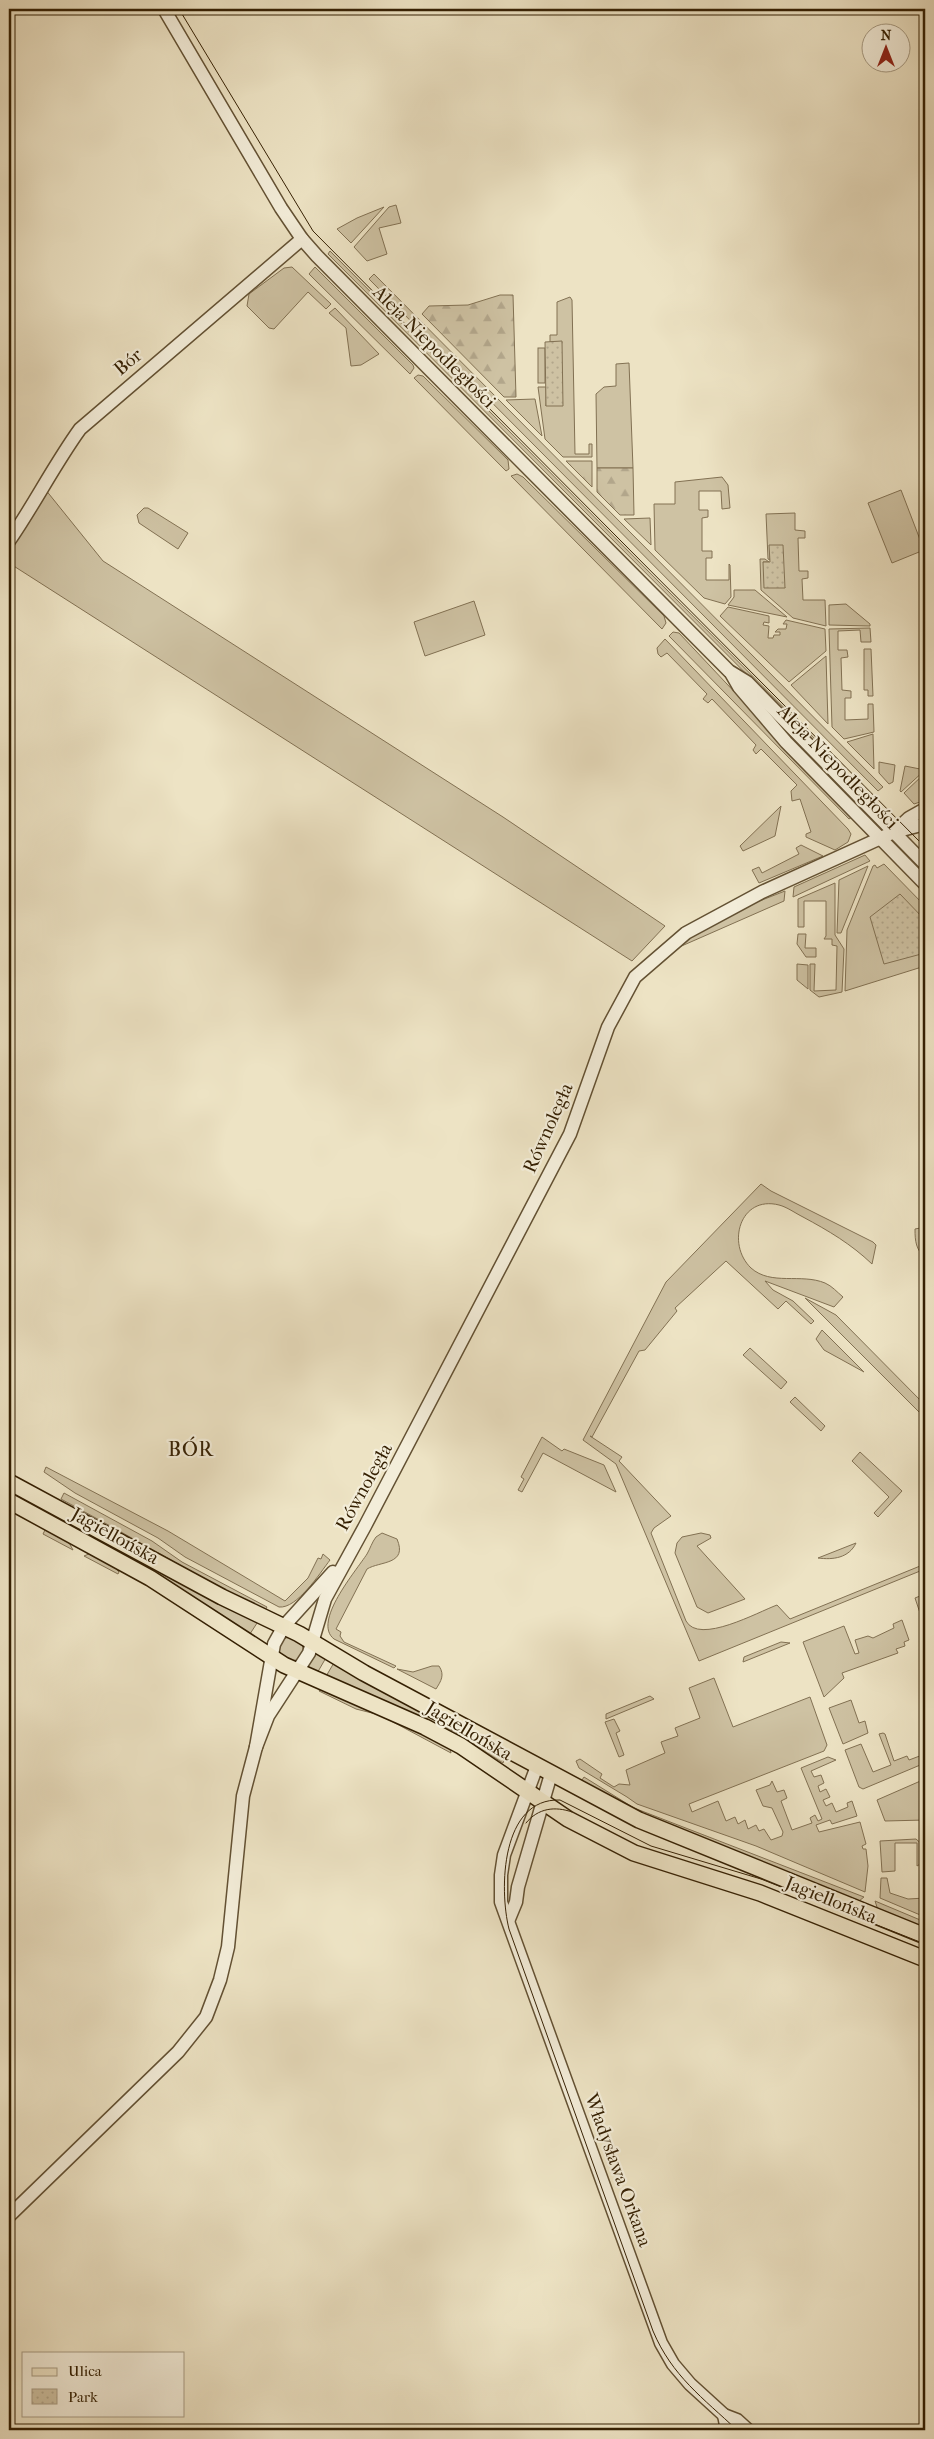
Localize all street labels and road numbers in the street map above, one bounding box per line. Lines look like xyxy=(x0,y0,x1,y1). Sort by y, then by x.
street label: Aleja Niepodległości xyxy=(367,280,500,413)
street label: Bór xyxy=(109,343,147,380)
street label: Aleja Niepodległości xyxy=(772,700,903,834)
street label: Równoległa xyxy=(518,1079,578,1176)
street label: Równoległa xyxy=(331,1439,397,1534)
street label: Jagiellońska xyxy=(65,1502,163,1569)
street label: Jagiellońska xyxy=(420,1696,516,1766)
street label: Jagiellońska xyxy=(780,1871,880,1928)
street label: Władysława Orkana xyxy=(580,2089,656,2250)

